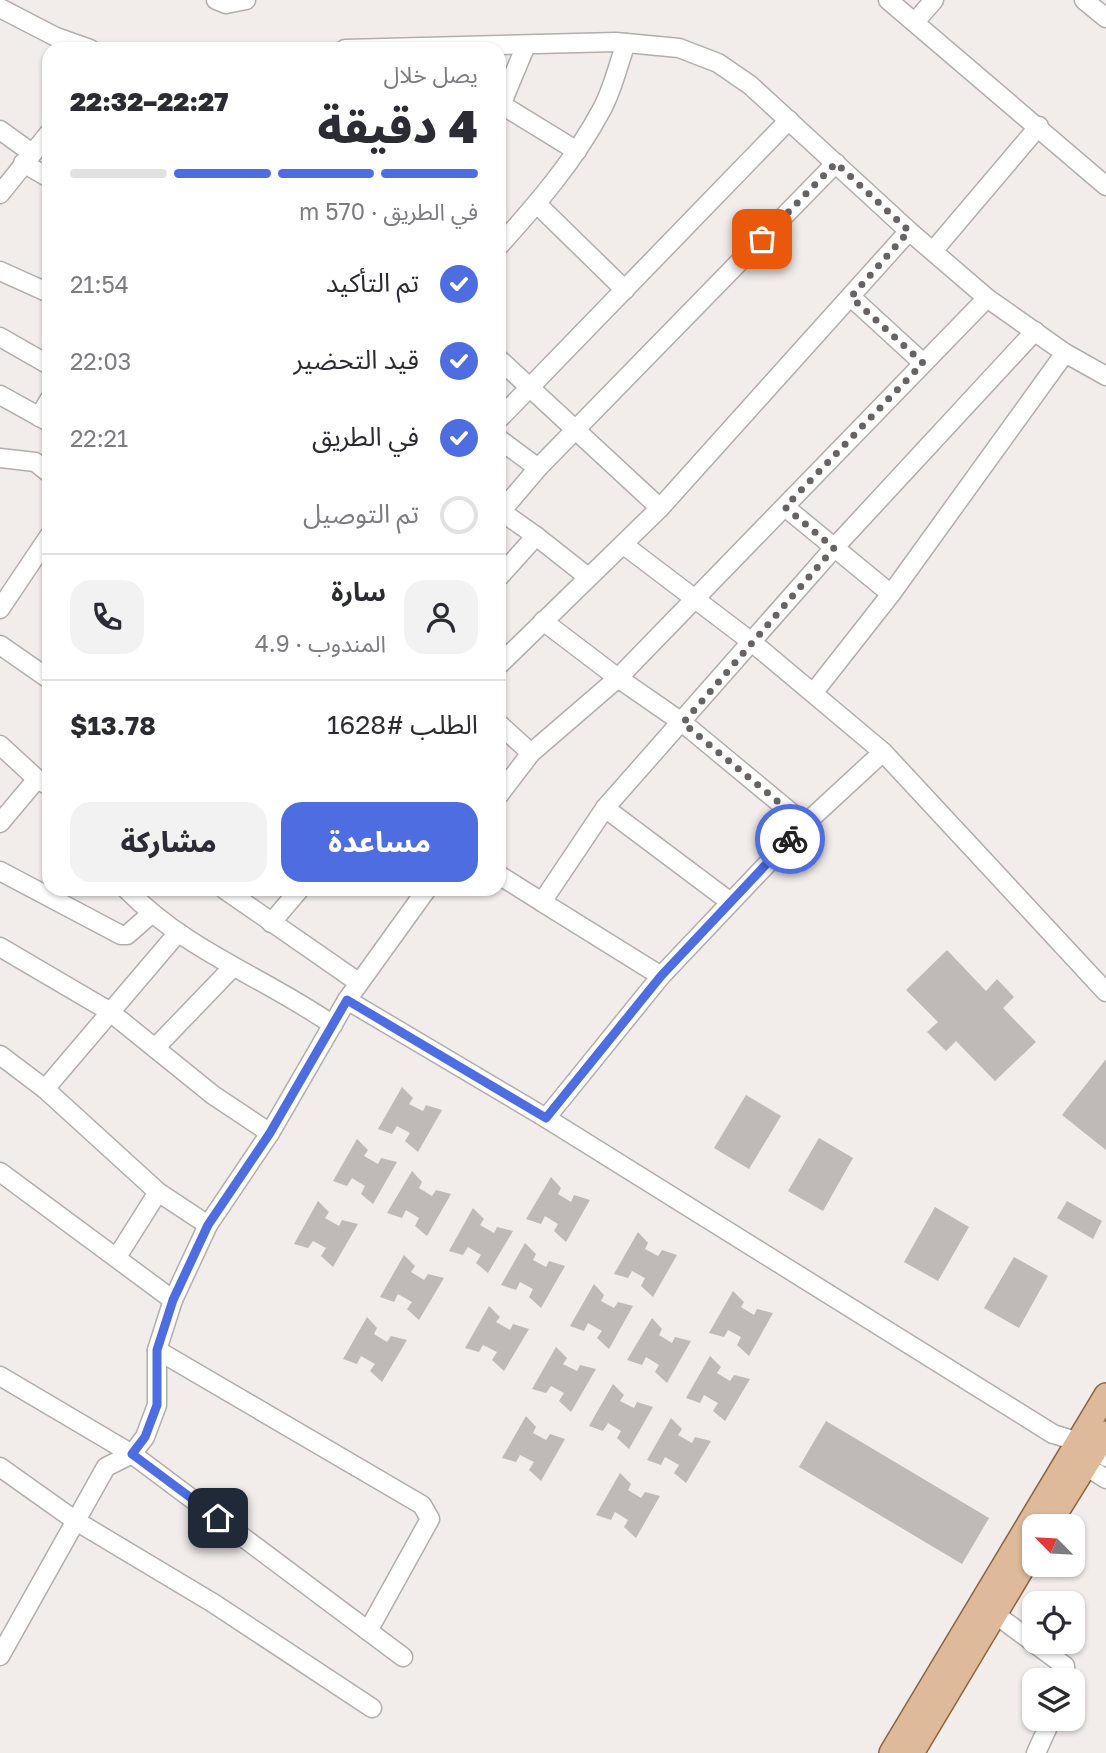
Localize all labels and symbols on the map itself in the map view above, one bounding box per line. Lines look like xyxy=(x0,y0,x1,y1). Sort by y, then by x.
pin xyxy=(732,209,792,269)
courier xyxy=(755,804,825,874)
pin xyxy=(188,1488,248,1548)
north arrow xyxy=(1022,1514,1085,1577)

